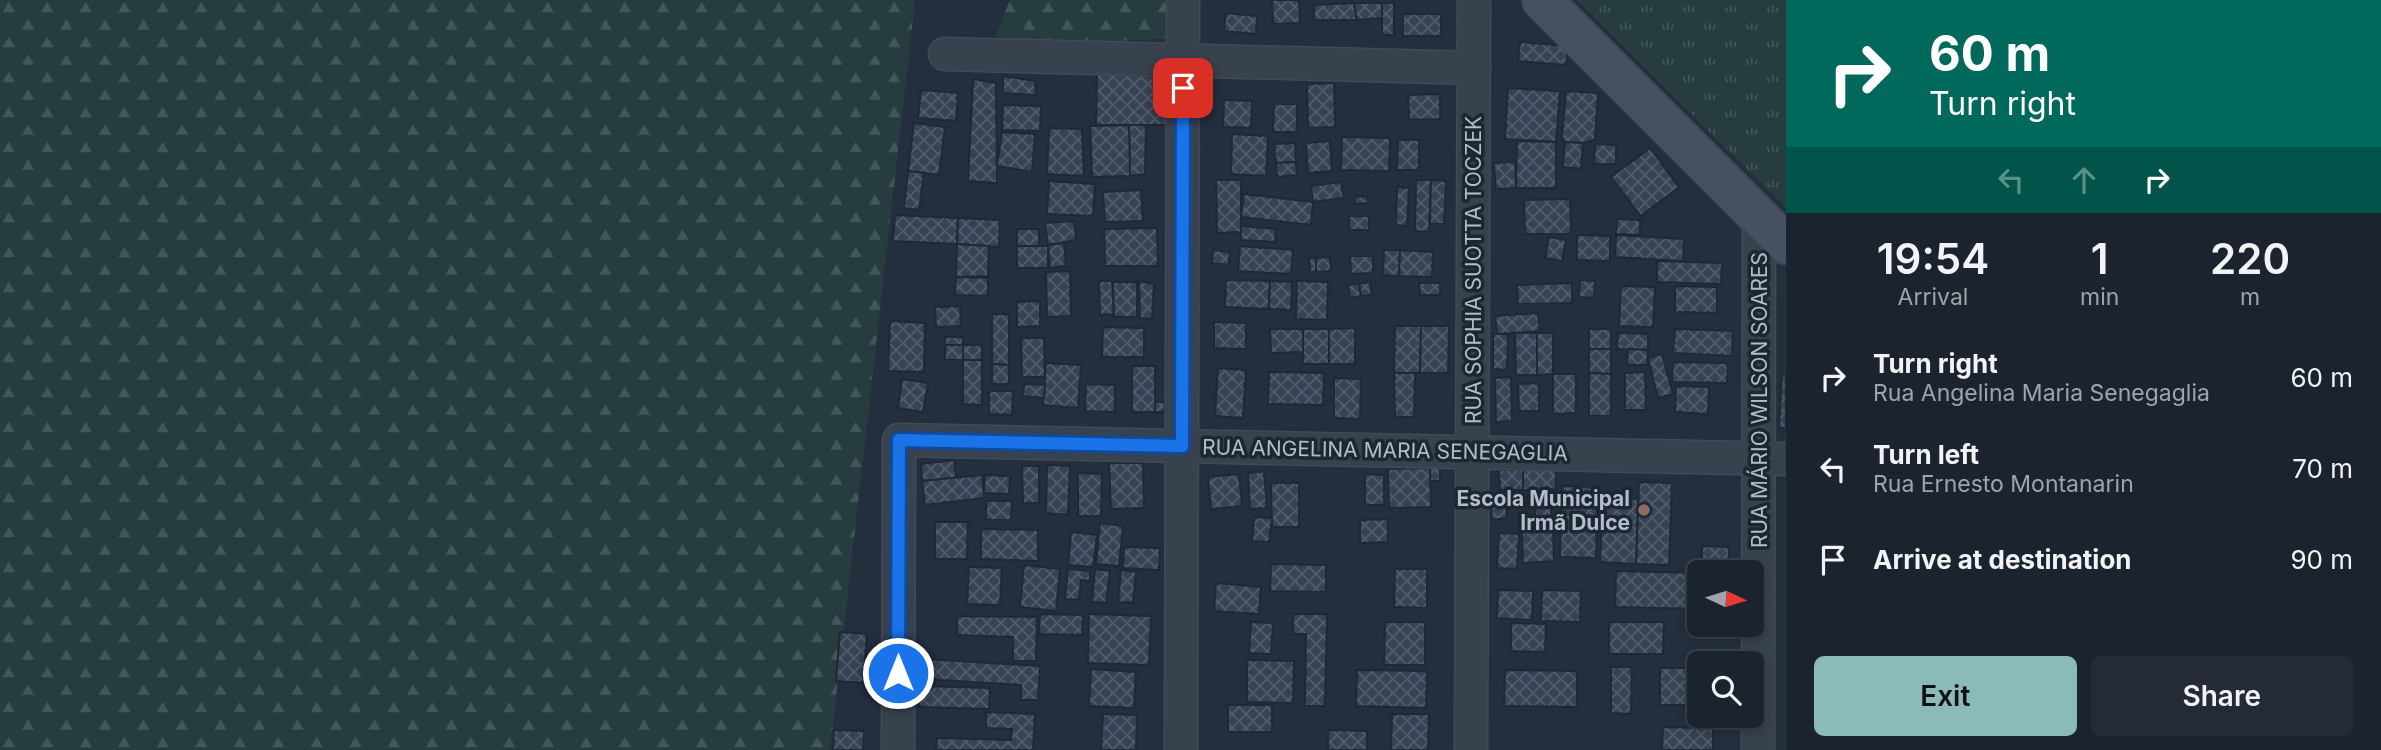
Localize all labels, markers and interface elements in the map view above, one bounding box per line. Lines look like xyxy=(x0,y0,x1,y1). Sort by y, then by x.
text: 60 m xyxy=(1929,24,2050,83)
icon: right xyxy=(1814,28,1905,119)
pin xyxy=(1153,58,1213,118)
icon: arrive xyxy=(1164,69,1202,107)
text: Turn right xyxy=(1929,84,2076,123)
street label: RUA SOPHIA SUOTTA TOCZEK xyxy=(1461,116,1486,424)
icon: left xyxy=(1992,161,2030,199)
icon: ahead xyxy=(2065,161,2103,199)
icon: right xyxy=(2138,161,2176,199)
text: 19:54 xyxy=(1877,233,1989,284)
text: 1 xyxy=(2091,233,2109,284)
text: 220 xyxy=(2210,233,2290,284)
street label: RUA MÁRIO WILSON SOARES xyxy=(1746,252,1772,548)
text: Arrival xyxy=(1898,283,1968,311)
text: min xyxy=(2080,283,2119,311)
text: m xyxy=(2240,283,2260,311)
text: Turn right xyxy=(1873,348,1998,379)
icon: right xyxy=(1814,359,1852,397)
text: 60 m xyxy=(2290,362,2353,393)
text: Rua Angelina Maria Senegaglia xyxy=(1873,379,2210,407)
street label: RUA ANGELINA MARIA SENEGAGLIA xyxy=(1202,434,1568,466)
text: Turn left xyxy=(1873,439,1979,470)
icon: left xyxy=(1814,450,1852,488)
text: 70 m xyxy=(2292,453,2353,484)
text: Rua Ernesto Montanarin xyxy=(1873,470,2134,498)
place label: Escola Municipal Irmã Dulce xyxy=(1457,486,1630,535)
marker: Escola Municipal Irmã Dulce xyxy=(1636,502,1652,518)
icon: arrive xyxy=(1814,541,1852,579)
text: Arrive at destination xyxy=(1873,544,2132,575)
text: 90 m xyxy=(2290,544,2353,575)
north arrow xyxy=(1687,560,1764,637)
map controls xyxy=(1687,560,1764,728)
position arrow xyxy=(861,636,935,710)
button: search xyxy=(1687,651,1764,728)
button: Exit xyxy=(1814,656,2077,736)
button: Share xyxy=(2091,656,2353,736)

